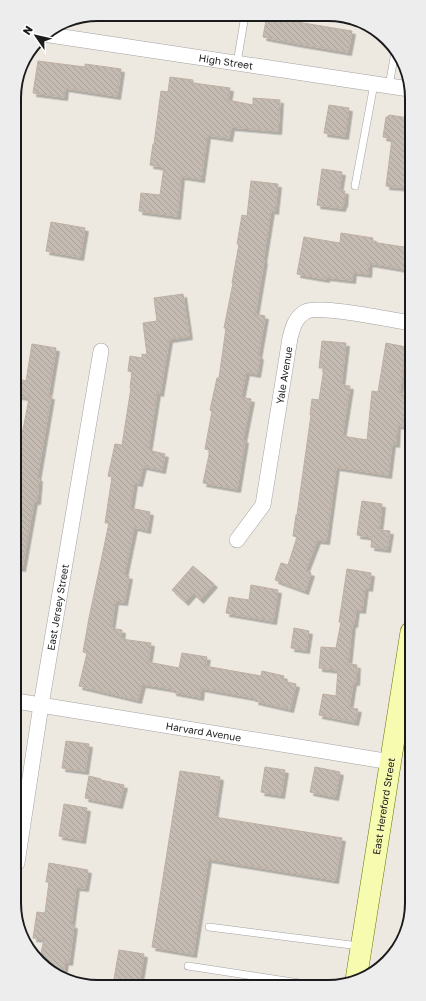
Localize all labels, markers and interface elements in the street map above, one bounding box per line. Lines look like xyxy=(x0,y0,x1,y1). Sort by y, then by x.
north arrow xyxy=(16,16,56,56)
text: N xyxy=(20,23,35,37)
street label: High Street xyxy=(198,51,254,71)
street label: Yale Avenue xyxy=(273,345,295,405)
street label: East Jersey Street xyxy=(44,563,71,651)
street label: Harvard Avenue xyxy=(165,719,242,744)
street label: East Hereford Street xyxy=(370,757,397,856)

